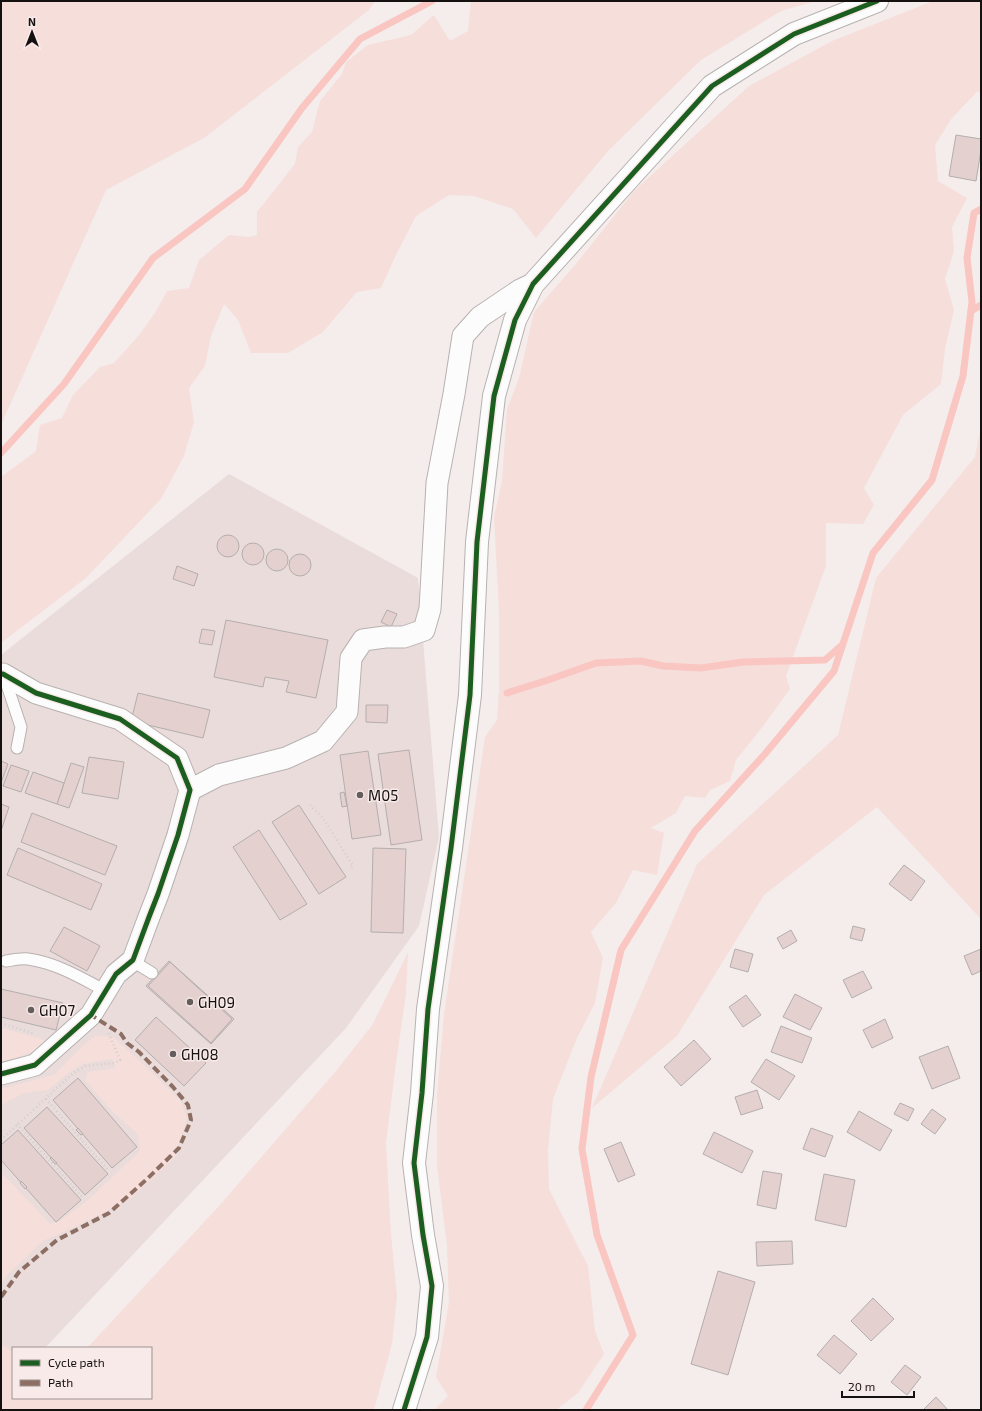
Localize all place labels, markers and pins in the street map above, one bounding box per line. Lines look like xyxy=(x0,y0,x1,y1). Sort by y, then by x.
place label: M05 xyxy=(368,786,398,804)
marker: M05 xyxy=(355,790,365,800)
place label: GH09 xyxy=(198,993,235,1011)
marker: GH09 xyxy=(185,997,195,1007)
place label: GH07 xyxy=(39,1001,75,1019)
marker: GH07 xyxy=(26,1005,36,1015)
place label: GH08 xyxy=(181,1045,219,1063)
marker: GH08 xyxy=(168,1049,178,1059)

